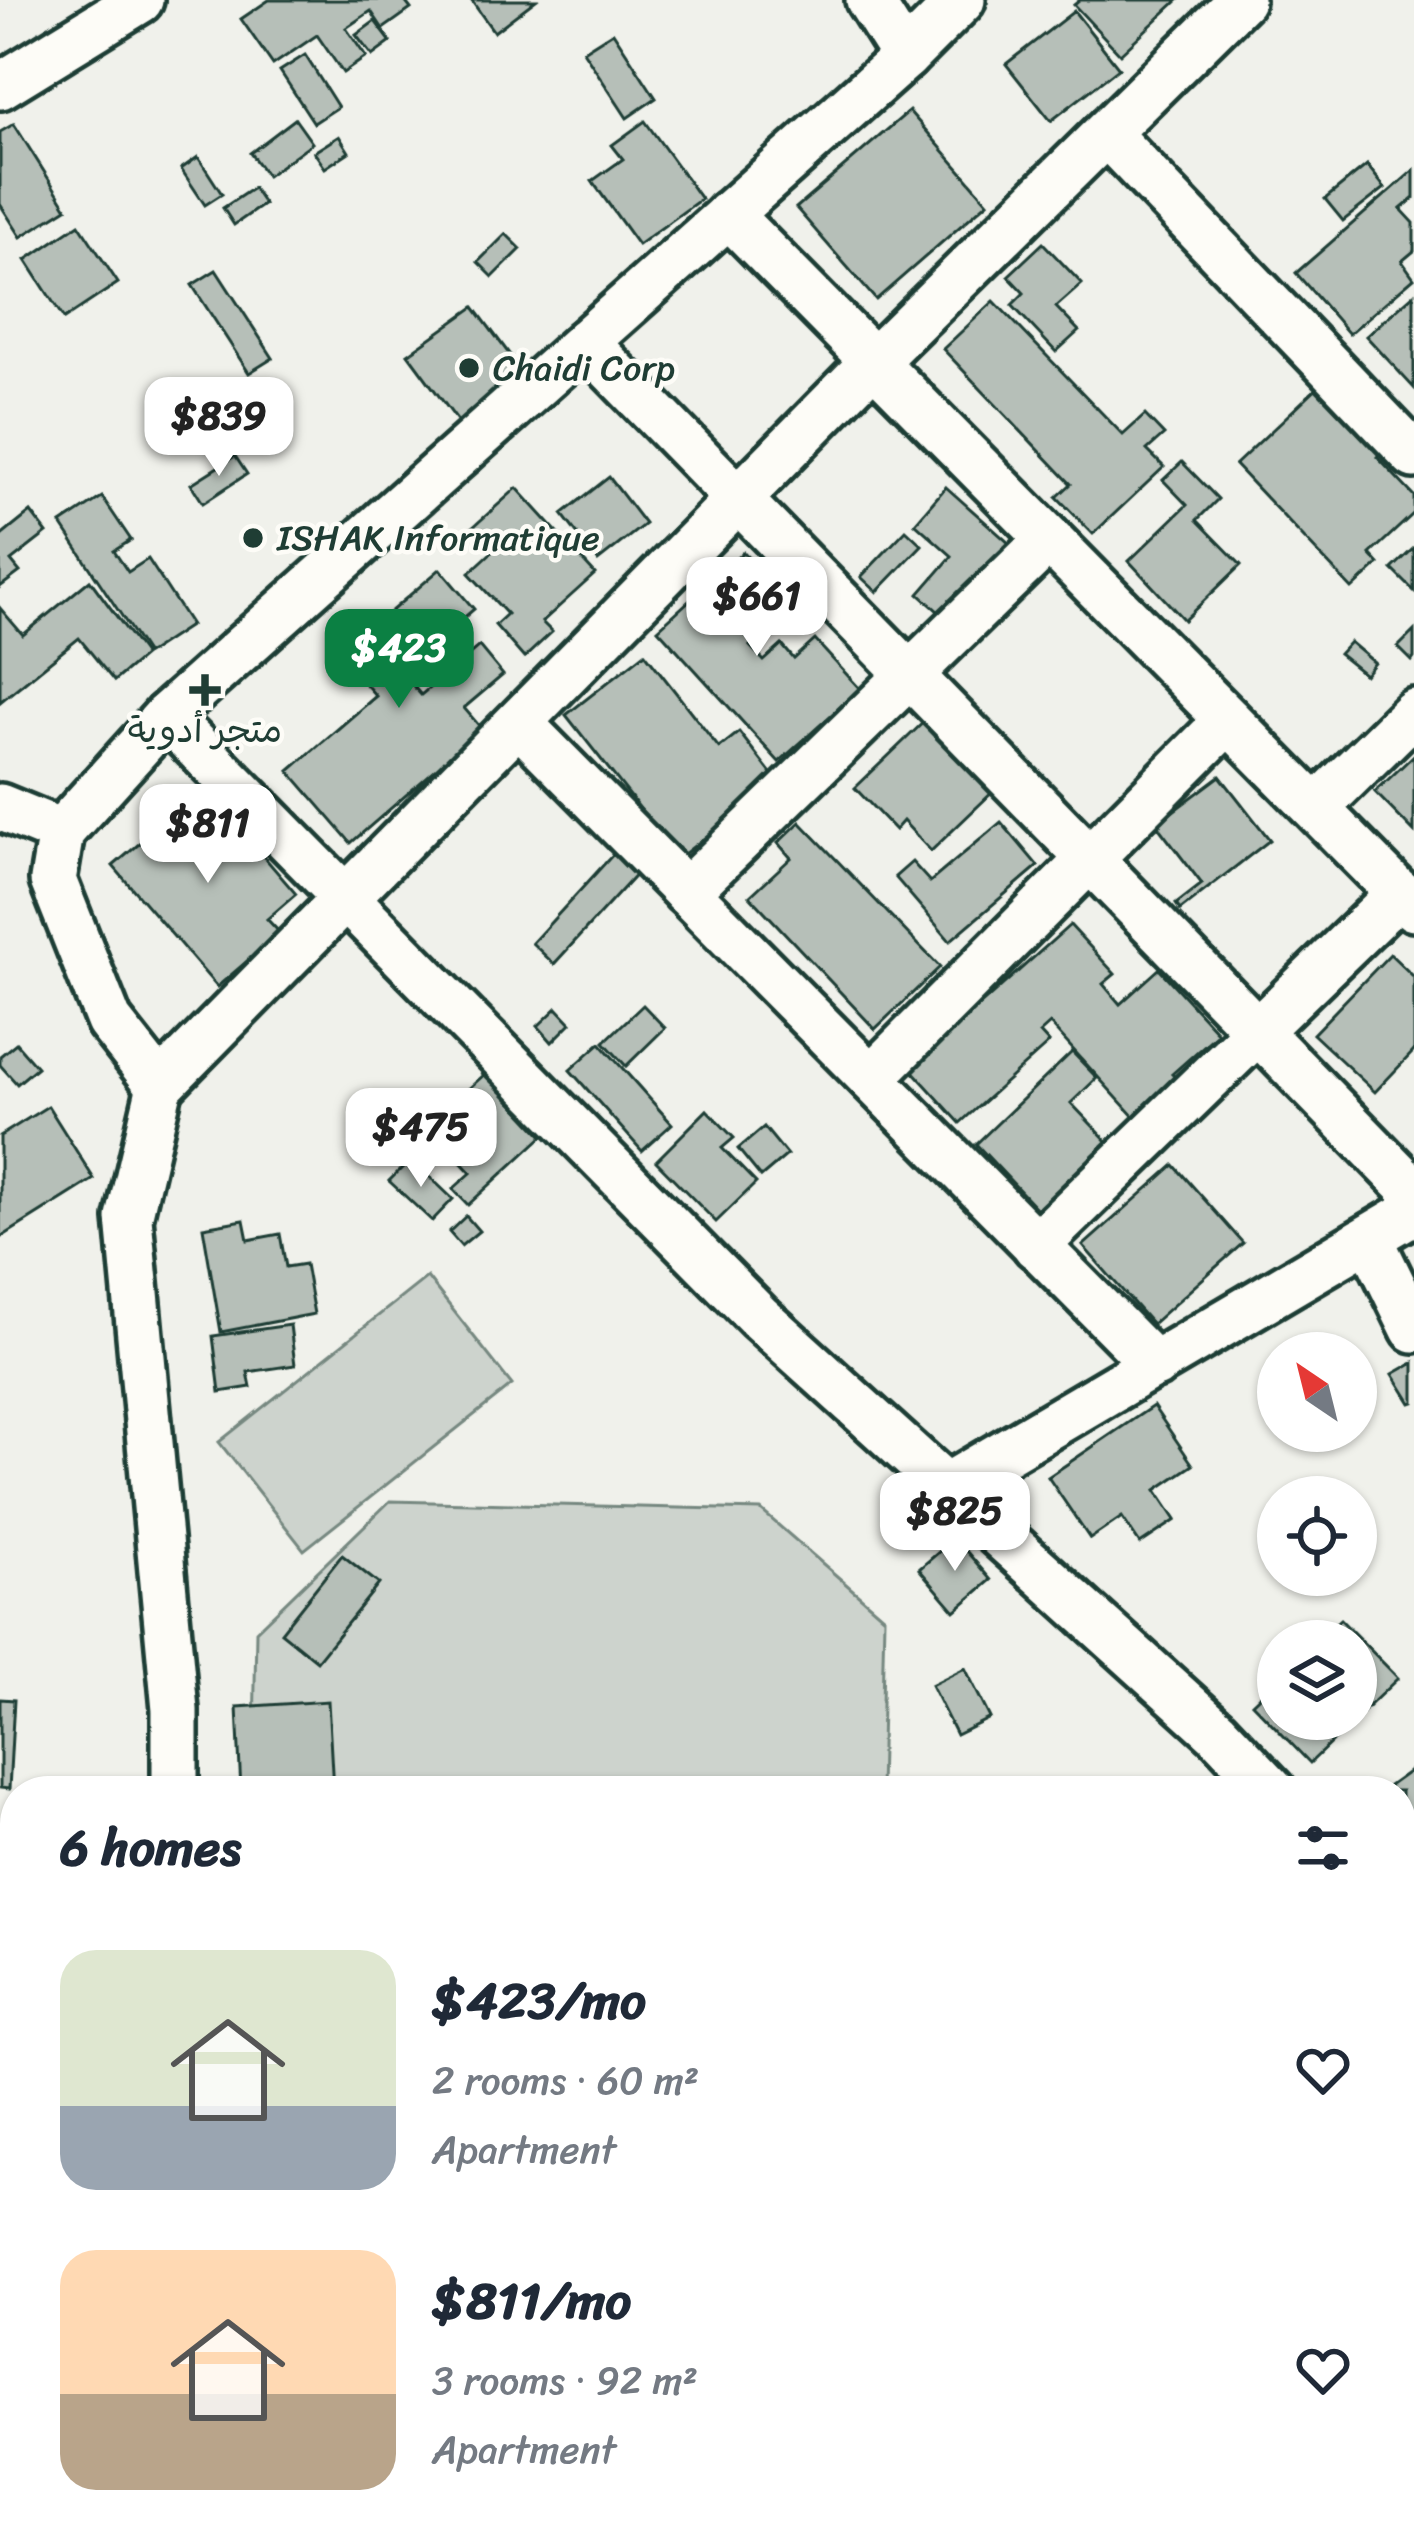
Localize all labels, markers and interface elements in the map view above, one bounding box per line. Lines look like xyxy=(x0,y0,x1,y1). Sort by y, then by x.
place label: Chaidi Corp xyxy=(493,336,675,400)
marker: Chaidi Corp xyxy=(456,355,482,381)
pin: $839 xyxy=(148,377,290,479)
text: $839 xyxy=(171,381,267,450)
place label: ISHAK Informatique xyxy=(276,506,600,570)
marker: ISHAK Informatique xyxy=(240,525,266,551)
pin: $661 xyxy=(686,557,828,659)
text: $661 xyxy=(713,561,801,630)
pin: $423 xyxy=(328,609,470,711)
text: $423 xyxy=(352,613,446,682)
marker: متجر أدوية xyxy=(192,677,218,703)
place label: متجر أدوية xyxy=(128,698,282,762)
pin: $811 xyxy=(137,784,279,886)
text: $811 xyxy=(166,788,250,857)
pin: $475 xyxy=(350,1088,492,1190)
text: $475 xyxy=(373,1092,469,1161)
north arrow xyxy=(1257,1332,1377,1452)
map controls xyxy=(1257,1332,1377,1740)
pin: $825 xyxy=(884,1472,1026,1574)
text: $825 xyxy=(907,1476,1003,1545)
button: locate xyxy=(1257,1476,1377,1596)
button: layers xyxy=(1257,1620,1377,1740)
text: 6 homes xyxy=(60,1803,241,1893)
icon: filters xyxy=(1290,1815,1356,1881)
text: $423/mo xyxy=(432,1956,646,2046)
icon: home xyxy=(156,1998,300,2142)
icon: heart xyxy=(1290,2037,1356,2103)
text: 2 rooms · 60 m² xyxy=(432,2046,699,2115)
text: Apartment xyxy=(432,2115,616,2184)
text: $811/mo xyxy=(432,2256,631,2346)
icon: home xyxy=(156,2298,300,2442)
icon: heart xyxy=(1290,2337,1356,2403)
text: 3 rooms · 92 m² xyxy=(432,2346,698,2415)
text: Apartment xyxy=(432,2415,616,2484)

